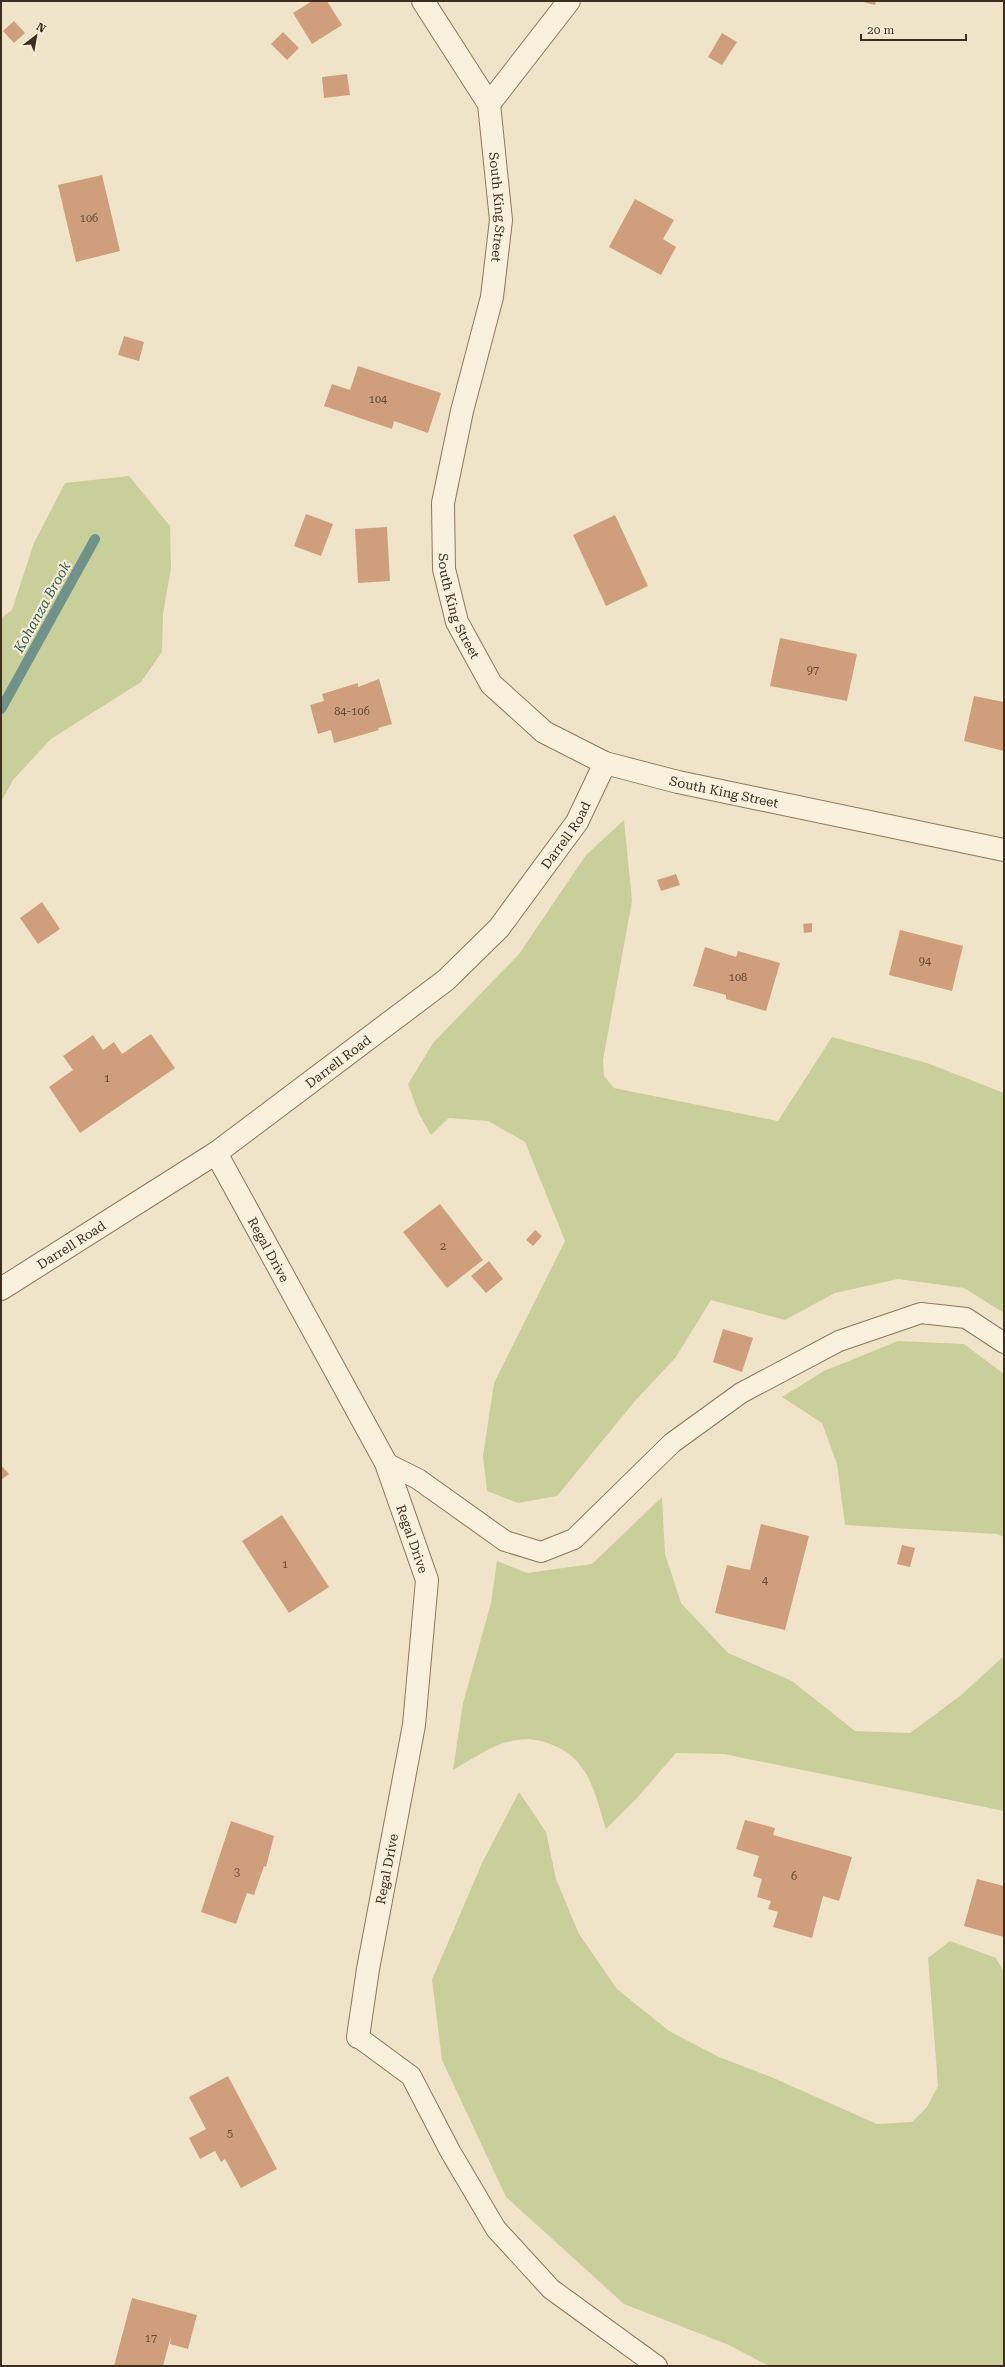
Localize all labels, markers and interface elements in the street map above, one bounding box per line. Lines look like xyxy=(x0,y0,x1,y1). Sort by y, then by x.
north arrow xyxy=(16,16,56,56)
scale bar xyxy=(861,16,966,42)
text: N xyxy=(34,20,48,36)
text: 20 m xyxy=(867,23,894,37)
street label: South King Street xyxy=(486,151,509,263)
house number: 106 xyxy=(80,212,98,225)
house number: 104 xyxy=(369,393,388,406)
street label: South King Street xyxy=(436,553,483,661)
water label: Kohanza Brook xyxy=(10,558,74,656)
house number: 97 xyxy=(807,664,819,677)
house number: 84-106 xyxy=(334,705,370,718)
street label: South King Street xyxy=(668,773,780,810)
street label: Darrell Road xyxy=(538,798,593,872)
house number: 94 xyxy=(919,955,932,968)
house number: 108 xyxy=(729,971,747,984)
street label: Darrell Road xyxy=(302,1031,374,1091)
house number: 1 xyxy=(104,1072,110,1085)
street label: Regal Drive xyxy=(245,1215,293,1284)
street label: Darrell Road xyxy=(34,1217,109,1272)
house number: 2 xyxy=(440,1240,446,1253)
street label: Regal Drive xyxy=(394,1503,432,1575)
house number: 1 xyxy=(282,1558,288,1571)
house number: 4 xyxy=(762,1574,769,1587)
street label: Regal Drive xyxy=(373,1833,401,1905)
house number: 3 xyxy=(234,1866,240,1879)
house number: 6 xyxy=(791,1870,797,1883)
house number: 5 xyxy=(227,2127,233,2140)
house number: 17 xyxy=(145,2332,157,2345)

